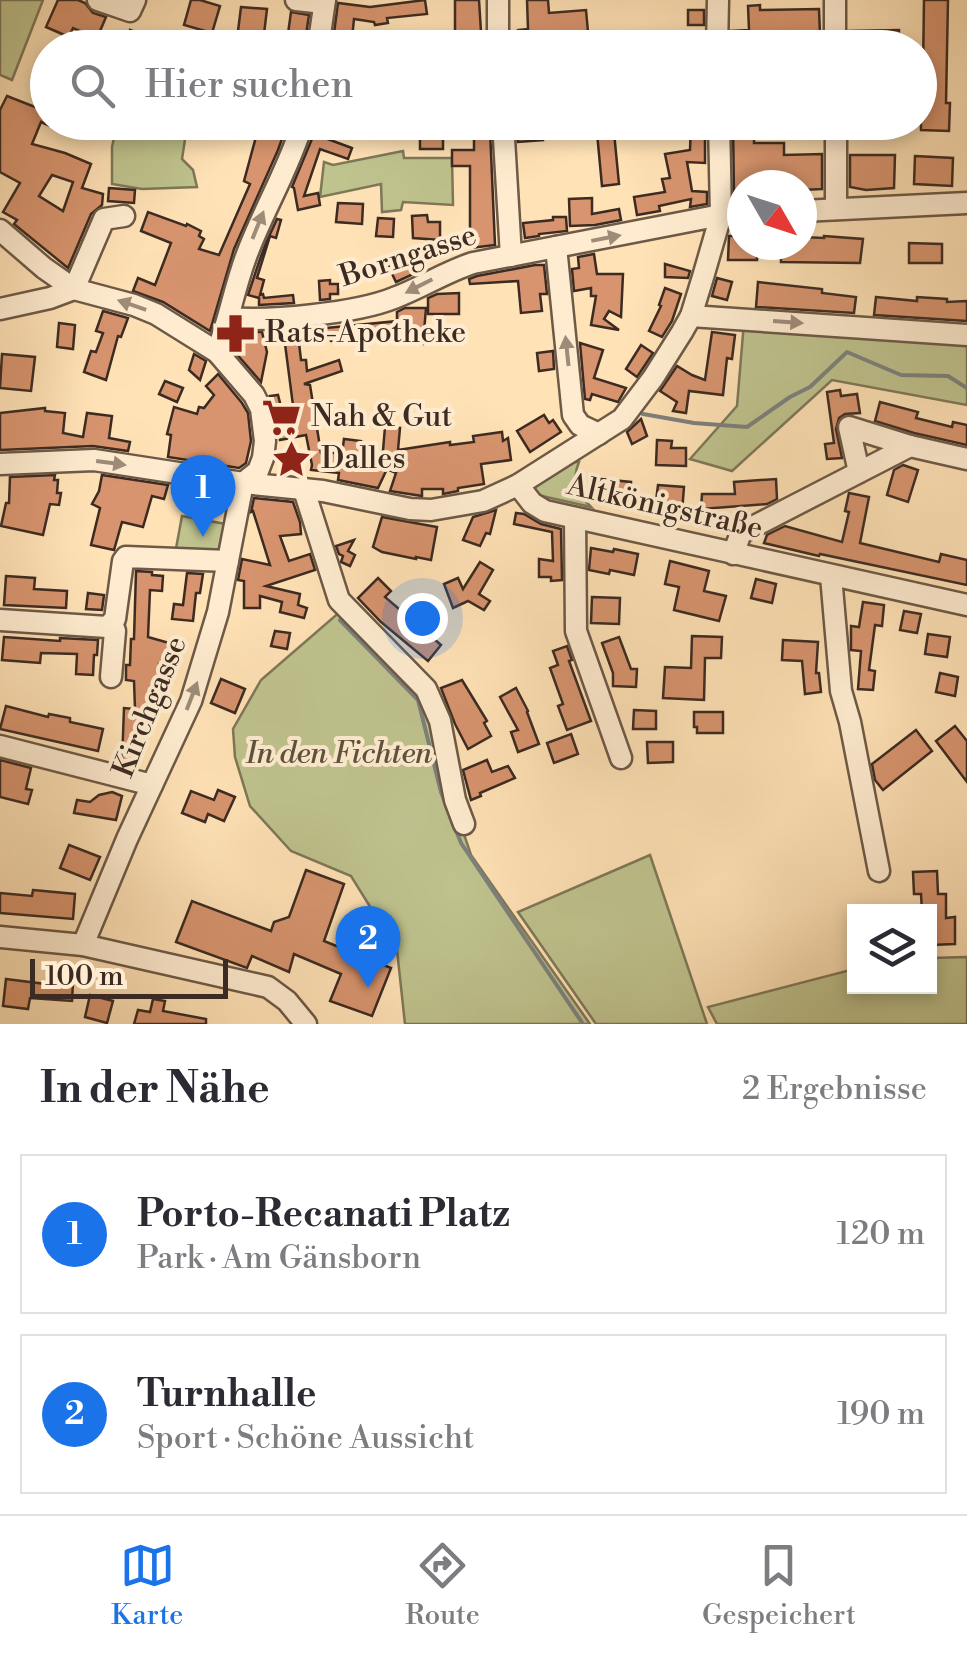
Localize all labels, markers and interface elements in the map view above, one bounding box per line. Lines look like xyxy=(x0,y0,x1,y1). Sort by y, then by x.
search box xyxy=(30,30,937,140)
icon: search xyxy=(65,58,120,113)
text: Hier suchen xyxy=(145,62,353,109)
north arrow xyxy=(727,170,817,260)
one-way arrow xyxy=(251,210,267,240)
street label: Borngasse xyxy=(334,216,481,296)
one-way arrow xyxy=(591,229,622,245)
one-way arrow xyxy=(404,277,433,294)
one-way arrow xyxy=(117,297,147,312)
pharmacy icon: Rats-Apotheke xyxy=(214,312,256,354)
place label: Rats-Apotheke xyxy=(265,314,466,352)
one-way arrow xyxy=(772,315,804,331)
one-way arrow xyxy=(558,334,574,366)
supermarket icon: Nah & Gut xyxy=(260,396,302,438)
place label: Nah & Gut xyxy=(311,398,452,436)
place icon: Dalles xyxy=(270,438,312,480)
place label: Dalles xyxy=(321,440,406,478)
pin: 1 xyxy=(170,454,236,537)
one-way arrow xyxy=(96,455,128,471)
street label: Altkönigstraße xyxy=(563,466,766,548)
your location xyxy=(397,593,448,644)
street label: Kirchgasse xyxy=(104,631,196,783)
one-way arrow xyxy=(185,681,200,711)
park label: In den Fichten xyxy=(245,735,432,773)
map controls xyxy=(847,904,937,994)
button: layers xyxy=(847,904,937,994)
pin: 2 xyxy=(336,906,400,988)
scale bar xyxy=(30,954,228,998)
text: 100 m xyxy=(45,959,124,994)
text: In der Nähe xyxy=(40,1063,270,1116)
text: 2 Ergebnisse xyxy=(742,1069,927,1109)
text: Porto-Recanati Platz xyxy=(137,1191,510,1238)
text: 1 xyxy=(67,1214,82,1254)
text: 120 m xyxy=(836,1214,925,1254)
text: Park · Am Gänsborn xyxy=(137,1238,421,1278)
text: Turnhalle xyxy=(137,1371,316,1418)
text: 2 xyxy=(64,1394,85,1434)
text: 190 m xyxy=(837,1394,925,1434)
text: Sport · Schöne Aussicht xyxy=(137,1418,474,1458)
tab: Karte xyxy=(111,1538,183,1633)
tab: Route xyxy=(405,1538,480,1633)
tab: Gespeichert xyxy=(702,1538,856,1633)

